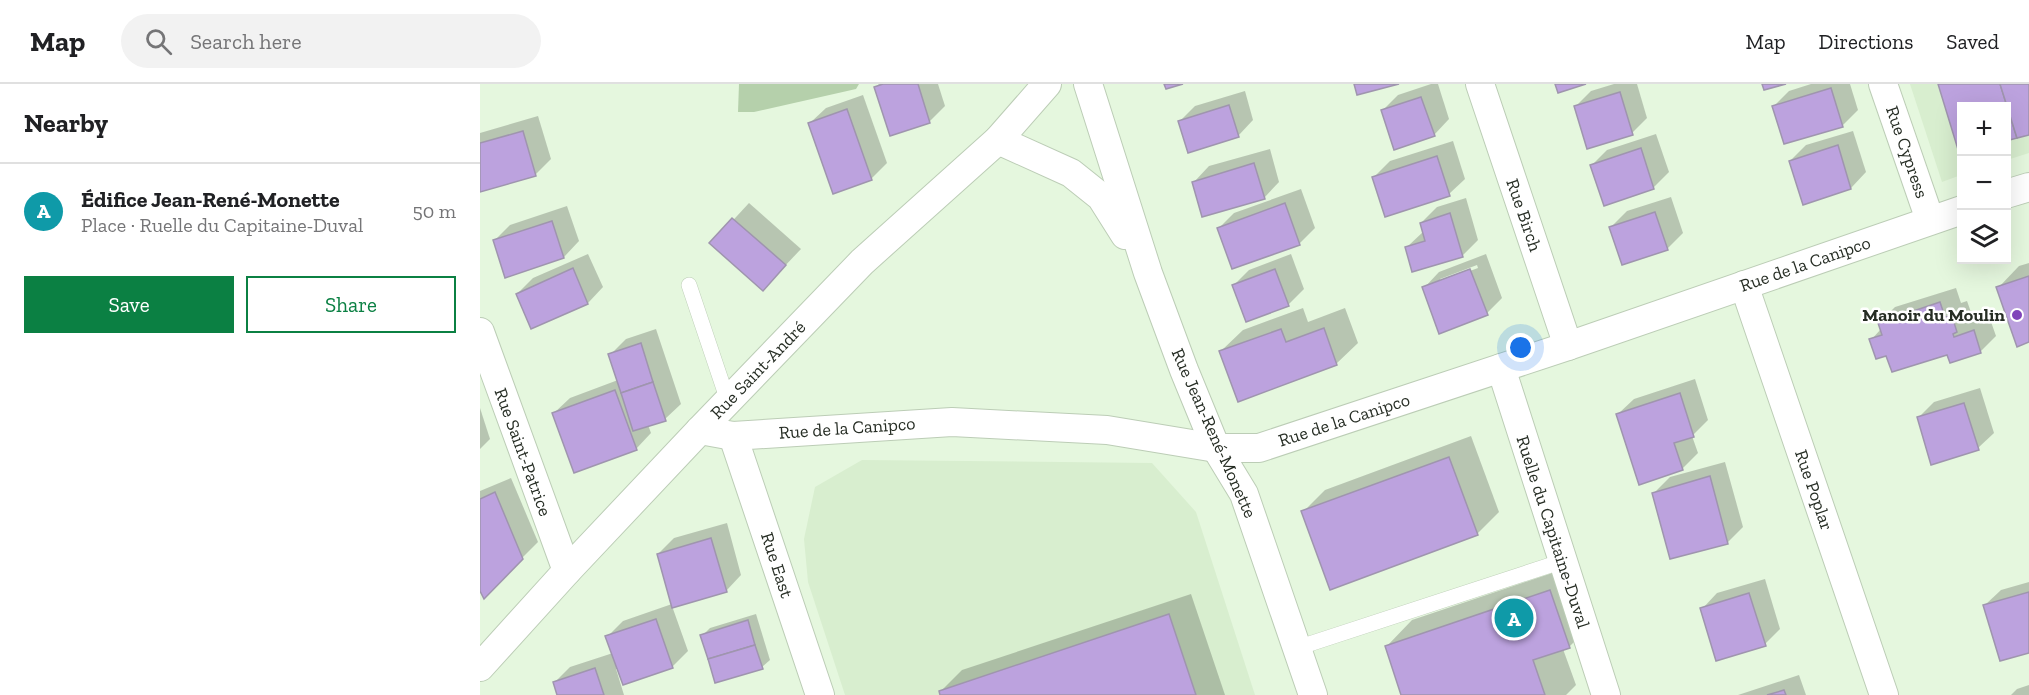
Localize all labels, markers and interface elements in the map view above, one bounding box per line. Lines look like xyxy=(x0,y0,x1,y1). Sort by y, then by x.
search box xyxy=(121,14,541,68)
text: Map xyxy=(30,25,85,58)
icon: search xyxy=(142,25,175,58)
text: Search here xyxy=(190,28,302,55)
text: Map xyxy=(1746,29,1786,54)
text: Directions xyxy=(1819,29,1913,54)
text: Saved xyxy=(1946,29,1999,54)
map controls xyxy=(1957,102,2011,264)
button: + xyxy=(1957,102,2011,156)
street label: Rue Cypress xyxy=(1881,103,1933,201)
text: Nearby xyxy=(24,107,108,139)
button: − xyxy=(1957,156,2011,210)
street label: Rue Birch xyxy=(1501,176,1547,254)
text: Édifice Jean-René-Monette xyxy=(81,186,340,213)
text: A xyxy=(37,199,50,223)
text: 50 m xyxy=(412,199,456,223)
button: layers xyxy=(1957,210,2011,264)
text: Place · Ruelle du Capitaine-Duval xyxy=(81,213,363,237)
street label: Rue de la Canipco xyxy=(1737,231,1873,297)
button: Save xyxy=(24,276,234,333)
button: Share xyxy=(246,276,456,333)
place label: Manoir du Moulin xyxy=(1862,304,2005,326)
marker: Manoir du Moulin xyxy=(2010,308,2024,322)
street label: Rue Saint-André xyxy=(706,316,810,424)
your location xyxy=(1506,333,1535,362)
street label: Rue Jean-René-Monette xyxy=(1167,345,1261,521)
street label: Rue Saint-Patrice xyxy=(490,385,556,519)
street label: Rue de la Canipco xyxy=(1276,388,1412,452)
street label: Rue de la Canipco xyxy=(778,412,916,444)
street label: Ruelle du Capitaine-Duval xyxy=(1511,433,1595,631)
street label: Rue Poplar xyxy=(1790,447,1838,533)
street label: Rue East xyxy=(756,529,798,601)
pin: A xyxy=(1494,596,1534,640)

